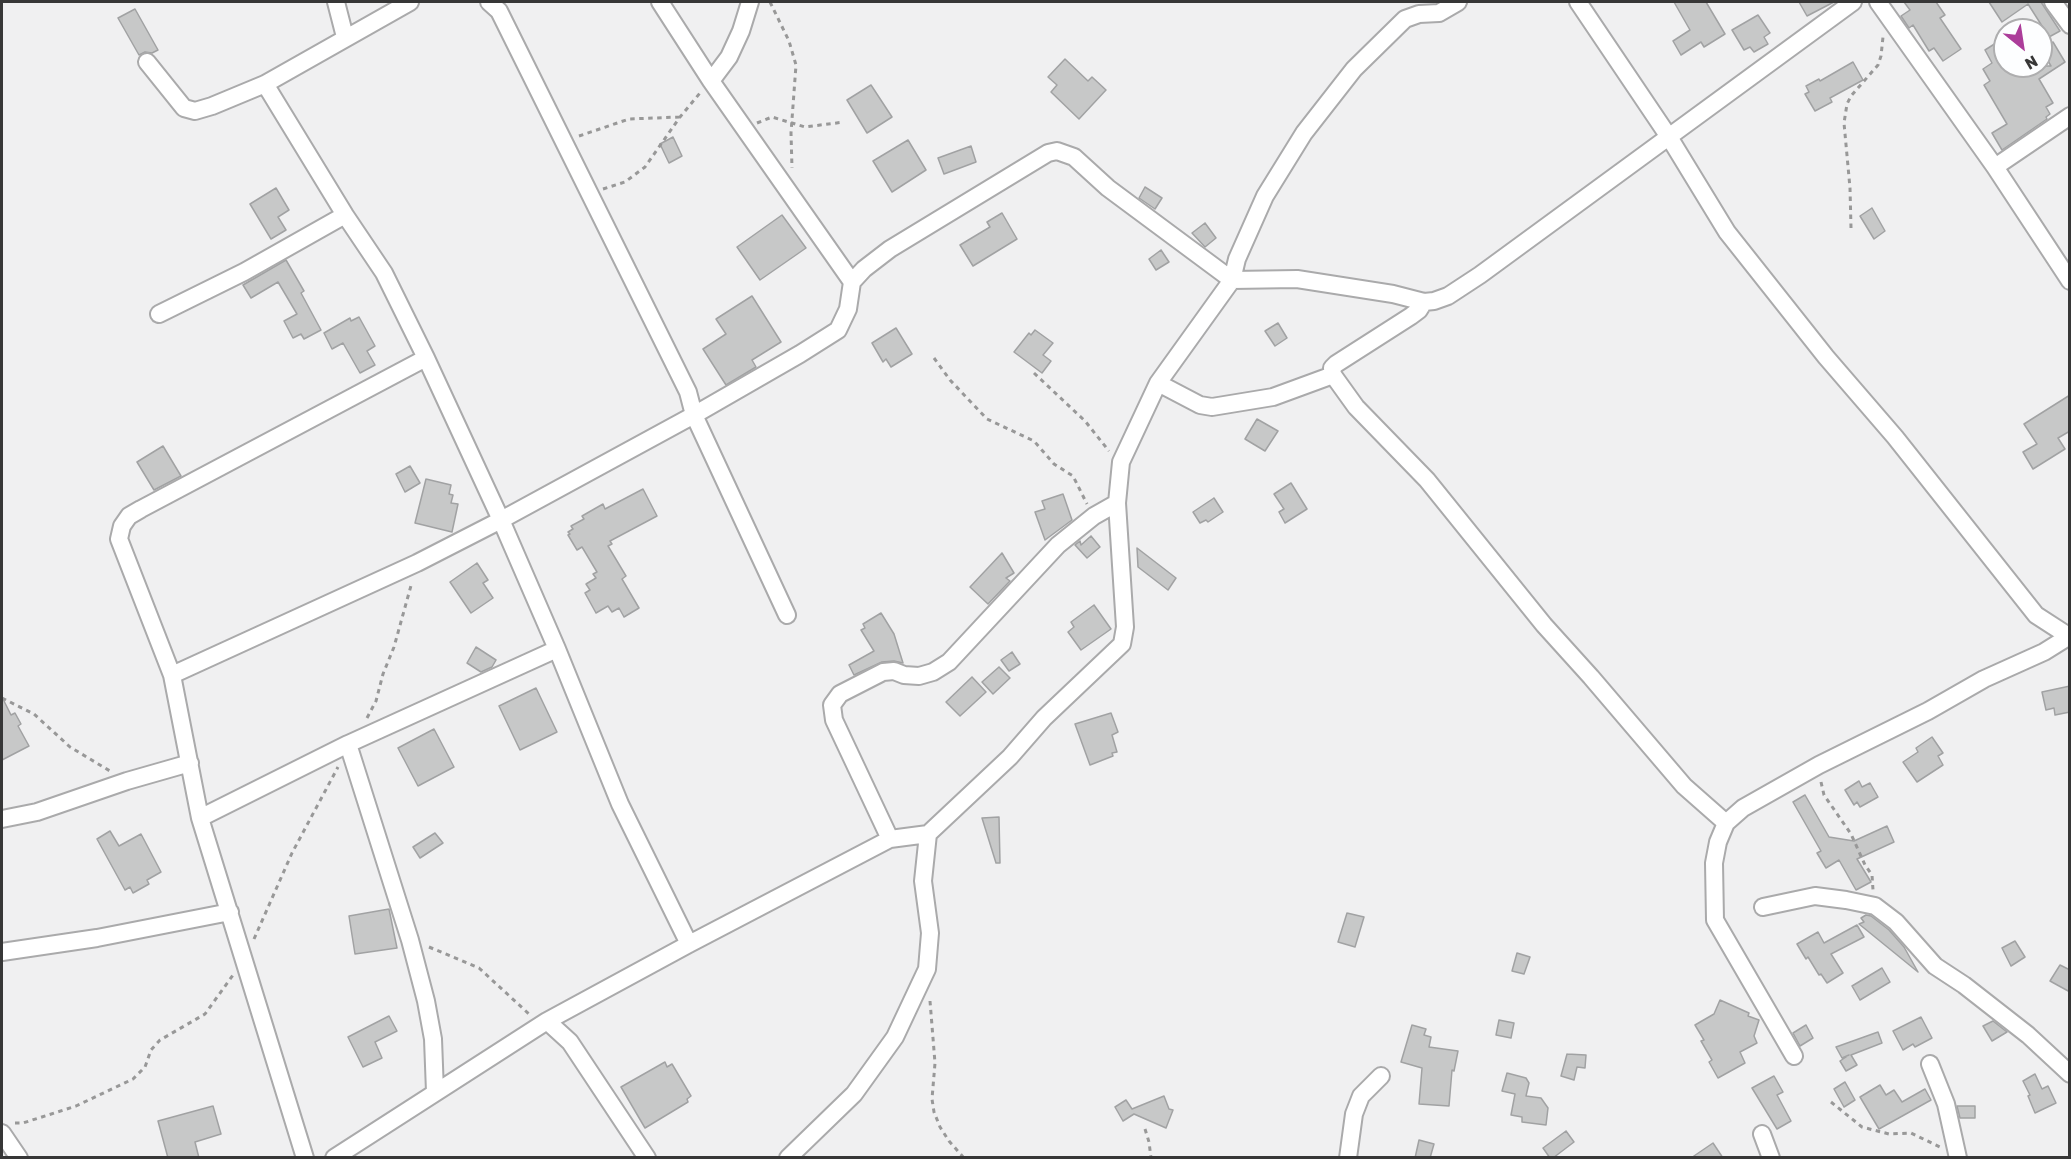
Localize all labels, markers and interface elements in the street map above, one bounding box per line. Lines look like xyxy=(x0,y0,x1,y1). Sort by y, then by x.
north arrow xyxy=(1993,18,2053,78)
text: N xyxy=(2022,51,2041,73)

